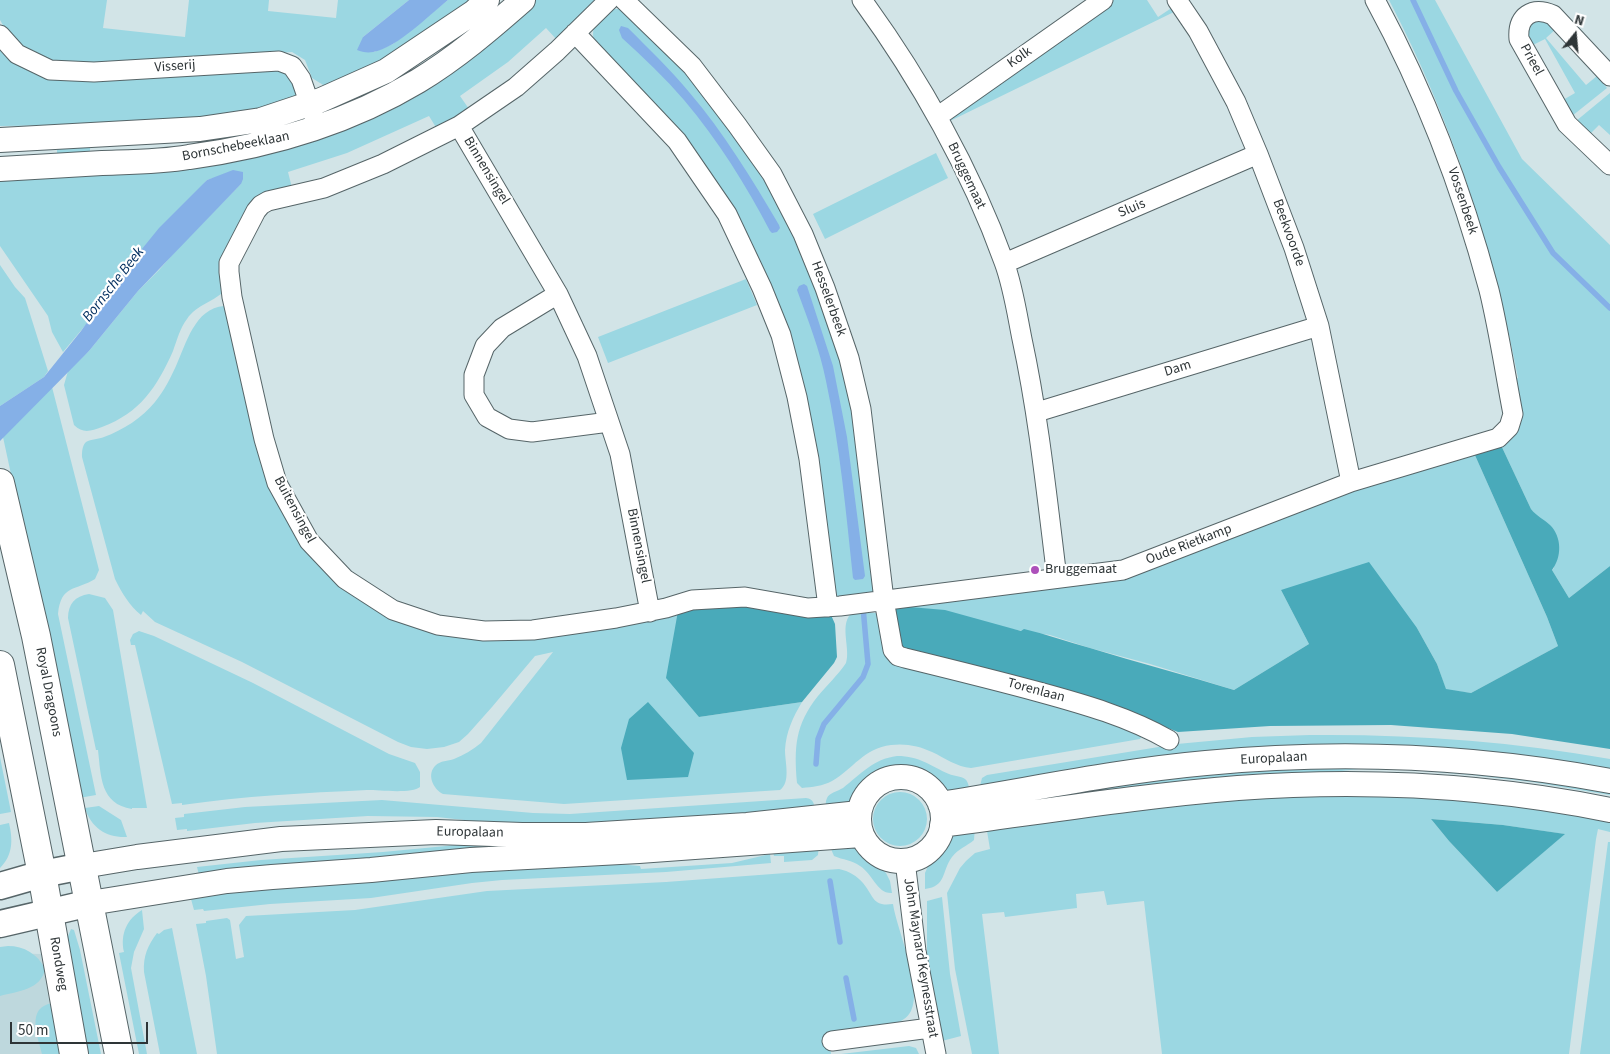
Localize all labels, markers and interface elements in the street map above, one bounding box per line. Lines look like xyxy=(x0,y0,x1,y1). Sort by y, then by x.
north arrow xyxy=(1550,10,1600,60)
text: N xyxy=(1572,10,1587,32)
street label: Prieel xyxy=(1515,41,1547,79)
street label: Kolk xyxy=(1004,44,1036,72)
street label: Visserij xyxy=(154,57,196,77)
street label: Bornschebeeklaan xyxy=(181,128,291,166)
street label: Binnensingel xyxy=(459,134,513,208)
street label: Bruggemaat xyxy=(943,140,989,212)
street label: Vossenbeek xyxy=(1443,165,1481,237)
street label: Sluis xyxy=(1116,196,1148,222)
street label: Beekvoorde xyxy=(1268,197,1308,269)
water label: Bornsche Beek xyxy=(79,244,149,326)
street label: Hesselerbeek xyxy=(807,259,849,339)
street label: Dam xyxy=(1163,357,1193,381)
street label: Buitensingel xyxy=(269,474,319,546)
street label: Binnensingel xyxy=(623,507,653,585)
street label: Oude Rietkamp xyxy=(1144,521,1234,569)
place label: Bruggemaat xyxy=(1045,562,1117,578)
marker: Bruggemaat xyxy=(1029,564,1041,576)
street label: Royal Dragoons xyxy=(31,646,65,738)
street label: Torenlaan xyxy=(1005,675,1067,707)
street label: Europalaan xyxy=(1240,749,1308,769)
street label: Europalaan xyxy=(436,824,504,842)
street label: John Maynard Keynesstraat xyxy=(899,877,941,1039)
street label: Rondweg xyxy=(45,936,71,992)
scale bar xyxy=(12,1012,150,1044)
text: 50 m xyxy=(18,1020,48,1041)

